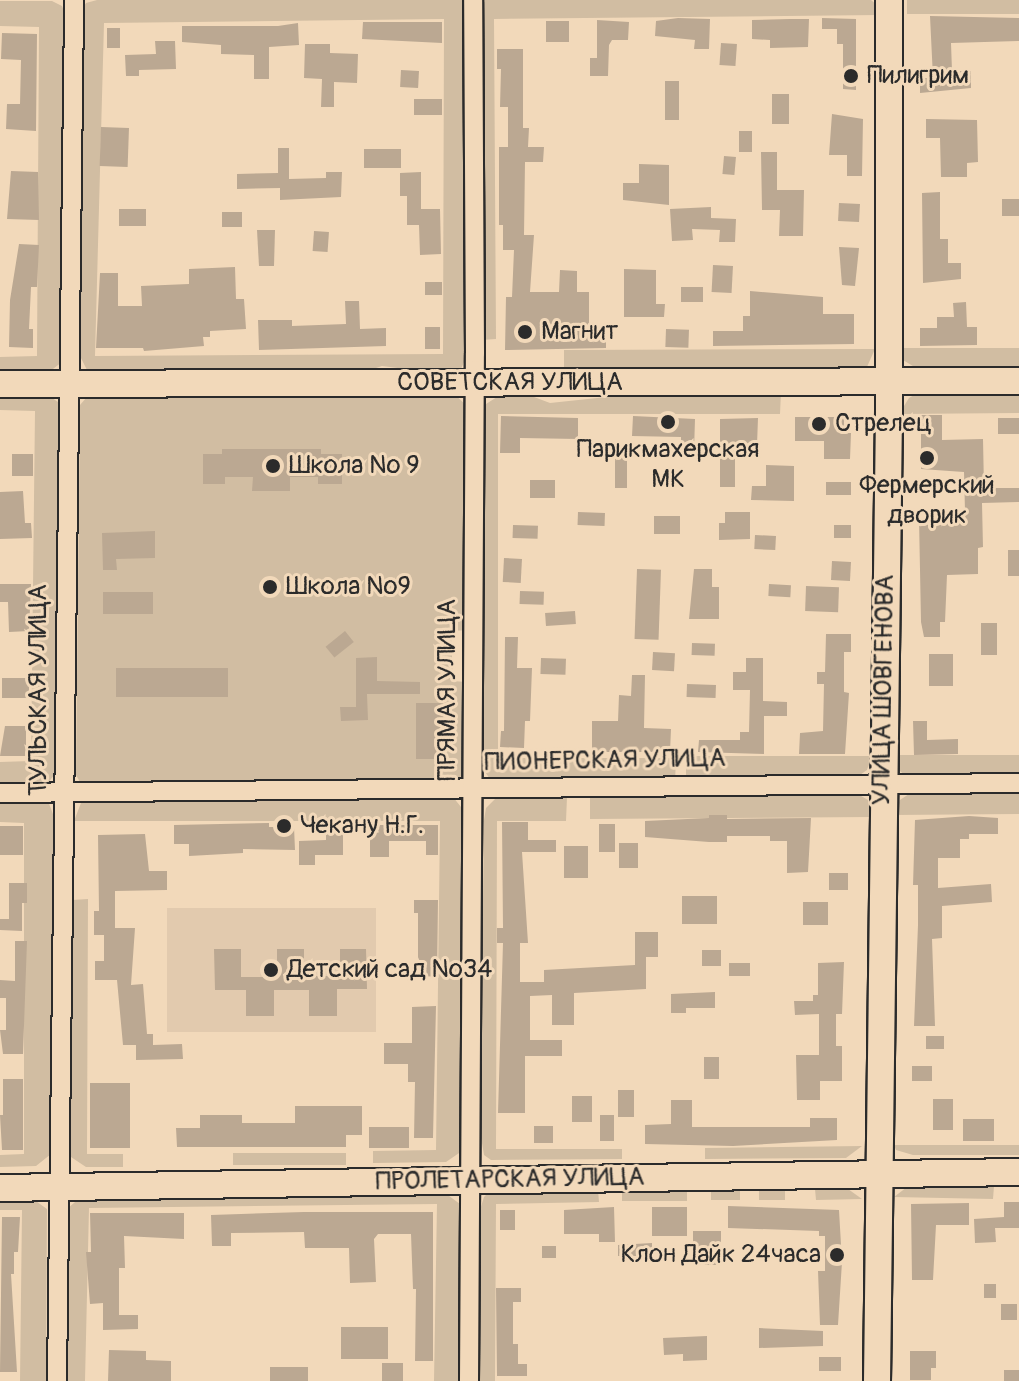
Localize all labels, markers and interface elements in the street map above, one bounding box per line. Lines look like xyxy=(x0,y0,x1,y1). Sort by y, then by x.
place label: Пилигрим xyxy=(867,60,969,92)
marker: Пилигрим xyxy=(842,67,860,85)
place label: Магнит xyxy=(541,316,618,348)
marker: Магнит xyxy=(516,323,534,341)
street label: СОВЕТСКАЯ УЛИЦА xyxy=(397,367,623,399)
place label: Стрелец xyxy=(835,408,932,440)
marker: Парикмахерская МК xyxy=(659,413,677,431)
marker: Стрелец xyxy=(810,415,828,433)
place label: Парикмахерская МК xyxy=(576,434,760,496)
marker: Фермерский дворик xyxy=(918,449,936,467)
place label: Школа № 9 xyxy=(289,450,420,482)
marker: Школа № 9 xyxy=(264,457,282,475)
place label: Фермерский дворик xyxy=(859,470,995,532)
place label: Школа №9 xyxy=(286,571,411,603)
street label: УЛИЦА ШОВГЕНОВА xyxy=(866,574,902,806)
marker: Школа №9 xyxy=(261,578,279,596)
street label: ТУЛЬСКАЯ УЛИЦА xyxy=(23,584,55,796)
street label: ПРЯМАЯ УЛИЦА xyxy=(432,599,464,781)
street label: ПИОНЕРСКАЯ УЛИЦА xyxy=(484,743,726,779)
place label: Чекану Н.Г. xyxy=(300,810,424,842)
marker: Чекану Н.Г. xyxy=(275,817,293,835)
place label: Детский сад №34 xyxy=(287,954,492,986)
marker: Детский сад №34 xyxy=(262,961,280,979)
street label: ПРОЛЕТАРСКАЯ УЛИЦА xyxy=(375,1162,645,1198)
place label: Клон Дайк 24часа xyxy=(620,1239,821,1271)
marker: Клон Дайк 24часа xyxy=(828,1246,846,1264)

